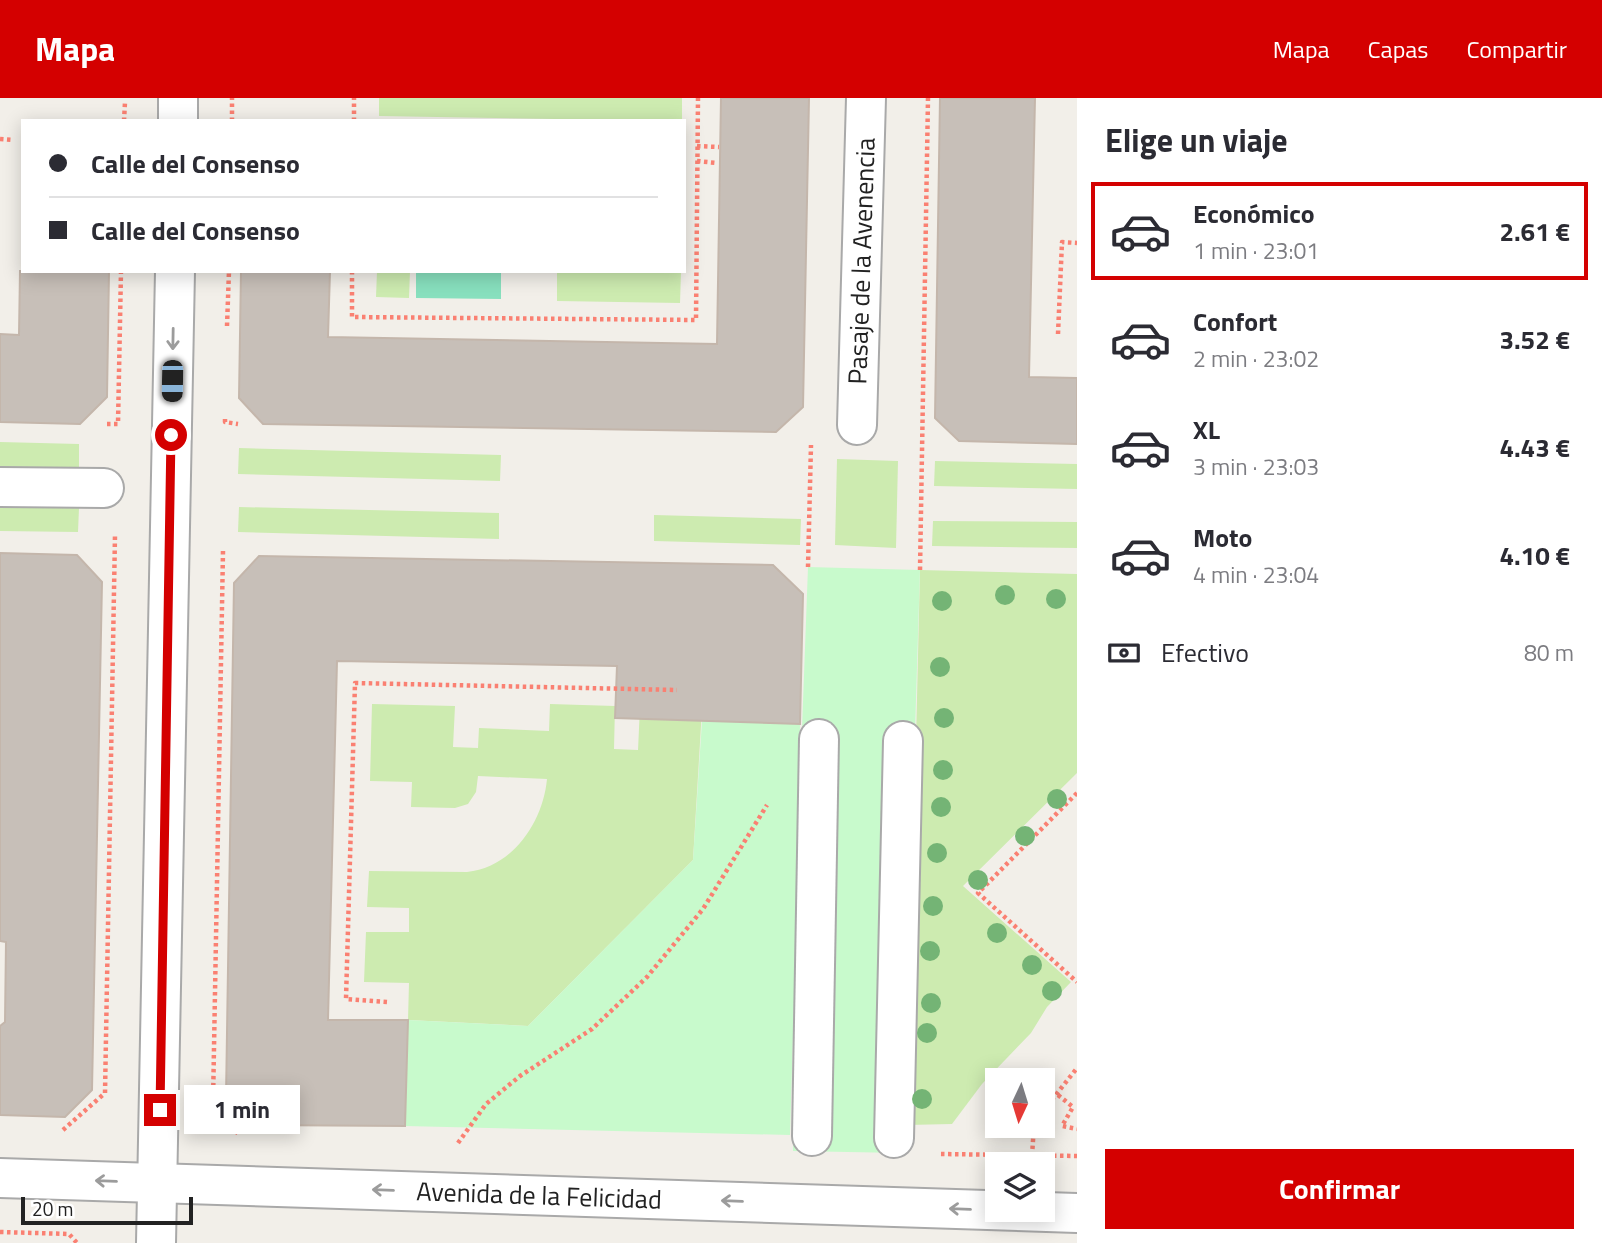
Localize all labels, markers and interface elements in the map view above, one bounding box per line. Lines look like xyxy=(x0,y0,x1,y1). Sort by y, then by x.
text: Mapa xyxy=(35,24,115,74)
text: Mapa xyxy=(1273,31,1330,67)
text: Capas xyxy=(1368,31,1428,67)
text: Compartir xyxy=(1466,31,1567,67)
text: Elige un viaje xyxy=(1105,116,1288,164)
street label: Pasaje de la Avenencia xyxy=(837,137,885,385)
text: Calle del Consenso xyxy=(91,144,300,183)
text: Económico xyxy=(1193,194,1315,233)
icon: car xyxy=(1109,200,1172,263)
text: Calle del Consenso xyxy=(91,211,300,250)
text: 2.61 € xyxy=(1499,212,1570,251)
text: 1 min · 23:01 xyxy=(1193,233,1319,268)
text: Confort xyxy=(1193,302,1277,341)
icon: car xyxy=(1109,308,1172,371)
text: 3.52 € xyxy=(1499,320,1570,359)
one-way arrow xyxy=(166,328,180,351)
text: 2 min · 23:02 xyxy=(1193,341,1319,376)
car xyxy=(162,360,183,402)
text: XL xyxy=(1193,410,1220,449)
icon: car xyxy=(1109,416,1172,479)
route start xyxy=(155,419,187,451)
text: 4.43 € xyxy=(1499,428,1570,467)
text: 3 min · 23:03 xyxy=(1193,449,1319,484)
text: Moto xyxy=(1193,518,1252,557)
icon: car xyxy=(1109,524,1172,587)
text: 4.10 € xyxy=(1499,536,1570,575)
text: 4 min · 23:04 xyxy=(1193,557,1319,592)
text: Efectivo xyxy=(1161,633,1249,672)
icon: cash xyxy=(1105,634,1143,672)
text: 80 m xyxy=(1524,635,1574,670)
north arrow xyxy=(985,1068,1055,1138)
map controls xyxy=(985,1068,1055,1222)
callout: 1 min xyxy=(184,1086,300,1134)
text: 1 min xyxy=(214,1092,270,1127)
route end xyxy=(144,1094,176,1126)
button: Confirmar xyxy=(1105,1149,1574,1229)
button: layers xyxy=(985,1152,1055,1222)
street label: Avenida de la Felicidad xyxy=(416,1171,662,1219)
one-way arrow xyxy=(95,1174,118,1187)
one-way arrow xyxy=(371,1183,394,1196)
scale bar xyxy=(21,1194,192,1226)
text: 20 m xyxy=(32,1194,73,1223)
one-way arrow xyxy=(721,1195,744,1208)
one-way arrow xyxy=(949,1203,972,1216)

